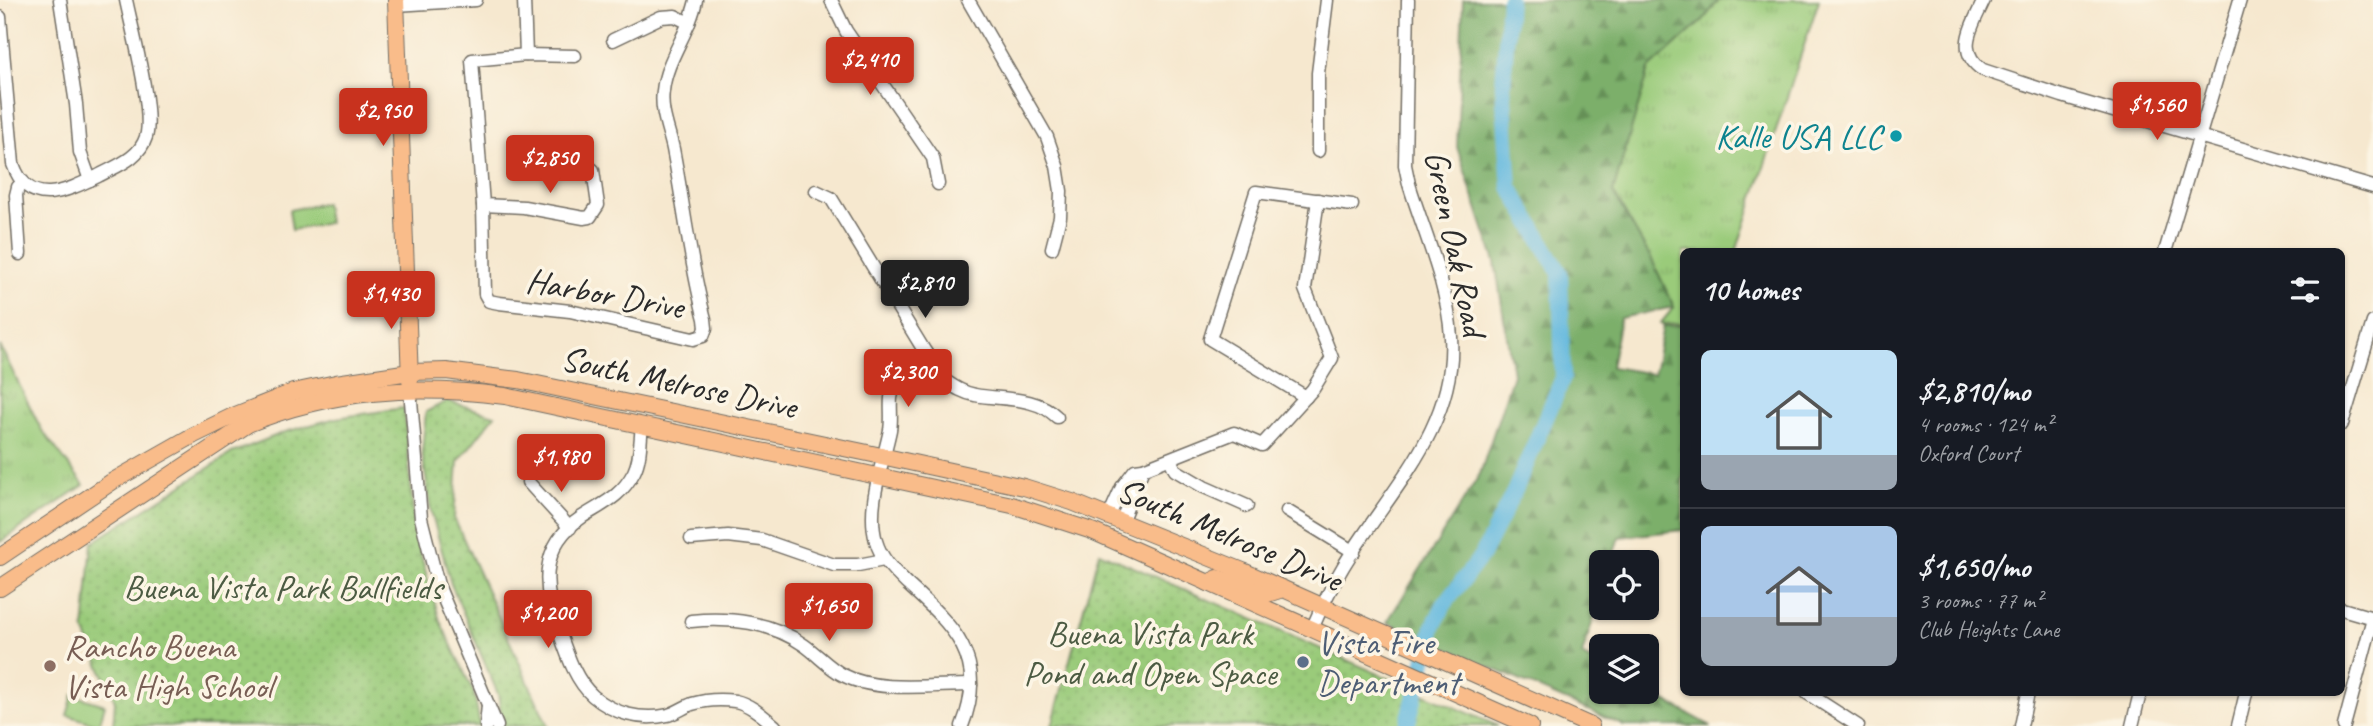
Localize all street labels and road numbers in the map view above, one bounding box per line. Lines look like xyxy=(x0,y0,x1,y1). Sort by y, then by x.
street label: Green Oak Road xyxy=(1414,146,1498,345)
street label: Harbor Drive xyxy=(523,258,690,330)
street label: South Melrose Drive xyxy=(557,336,803,430)
street label: South Melrose Drive xyxy=(1111,467,1351,603)

